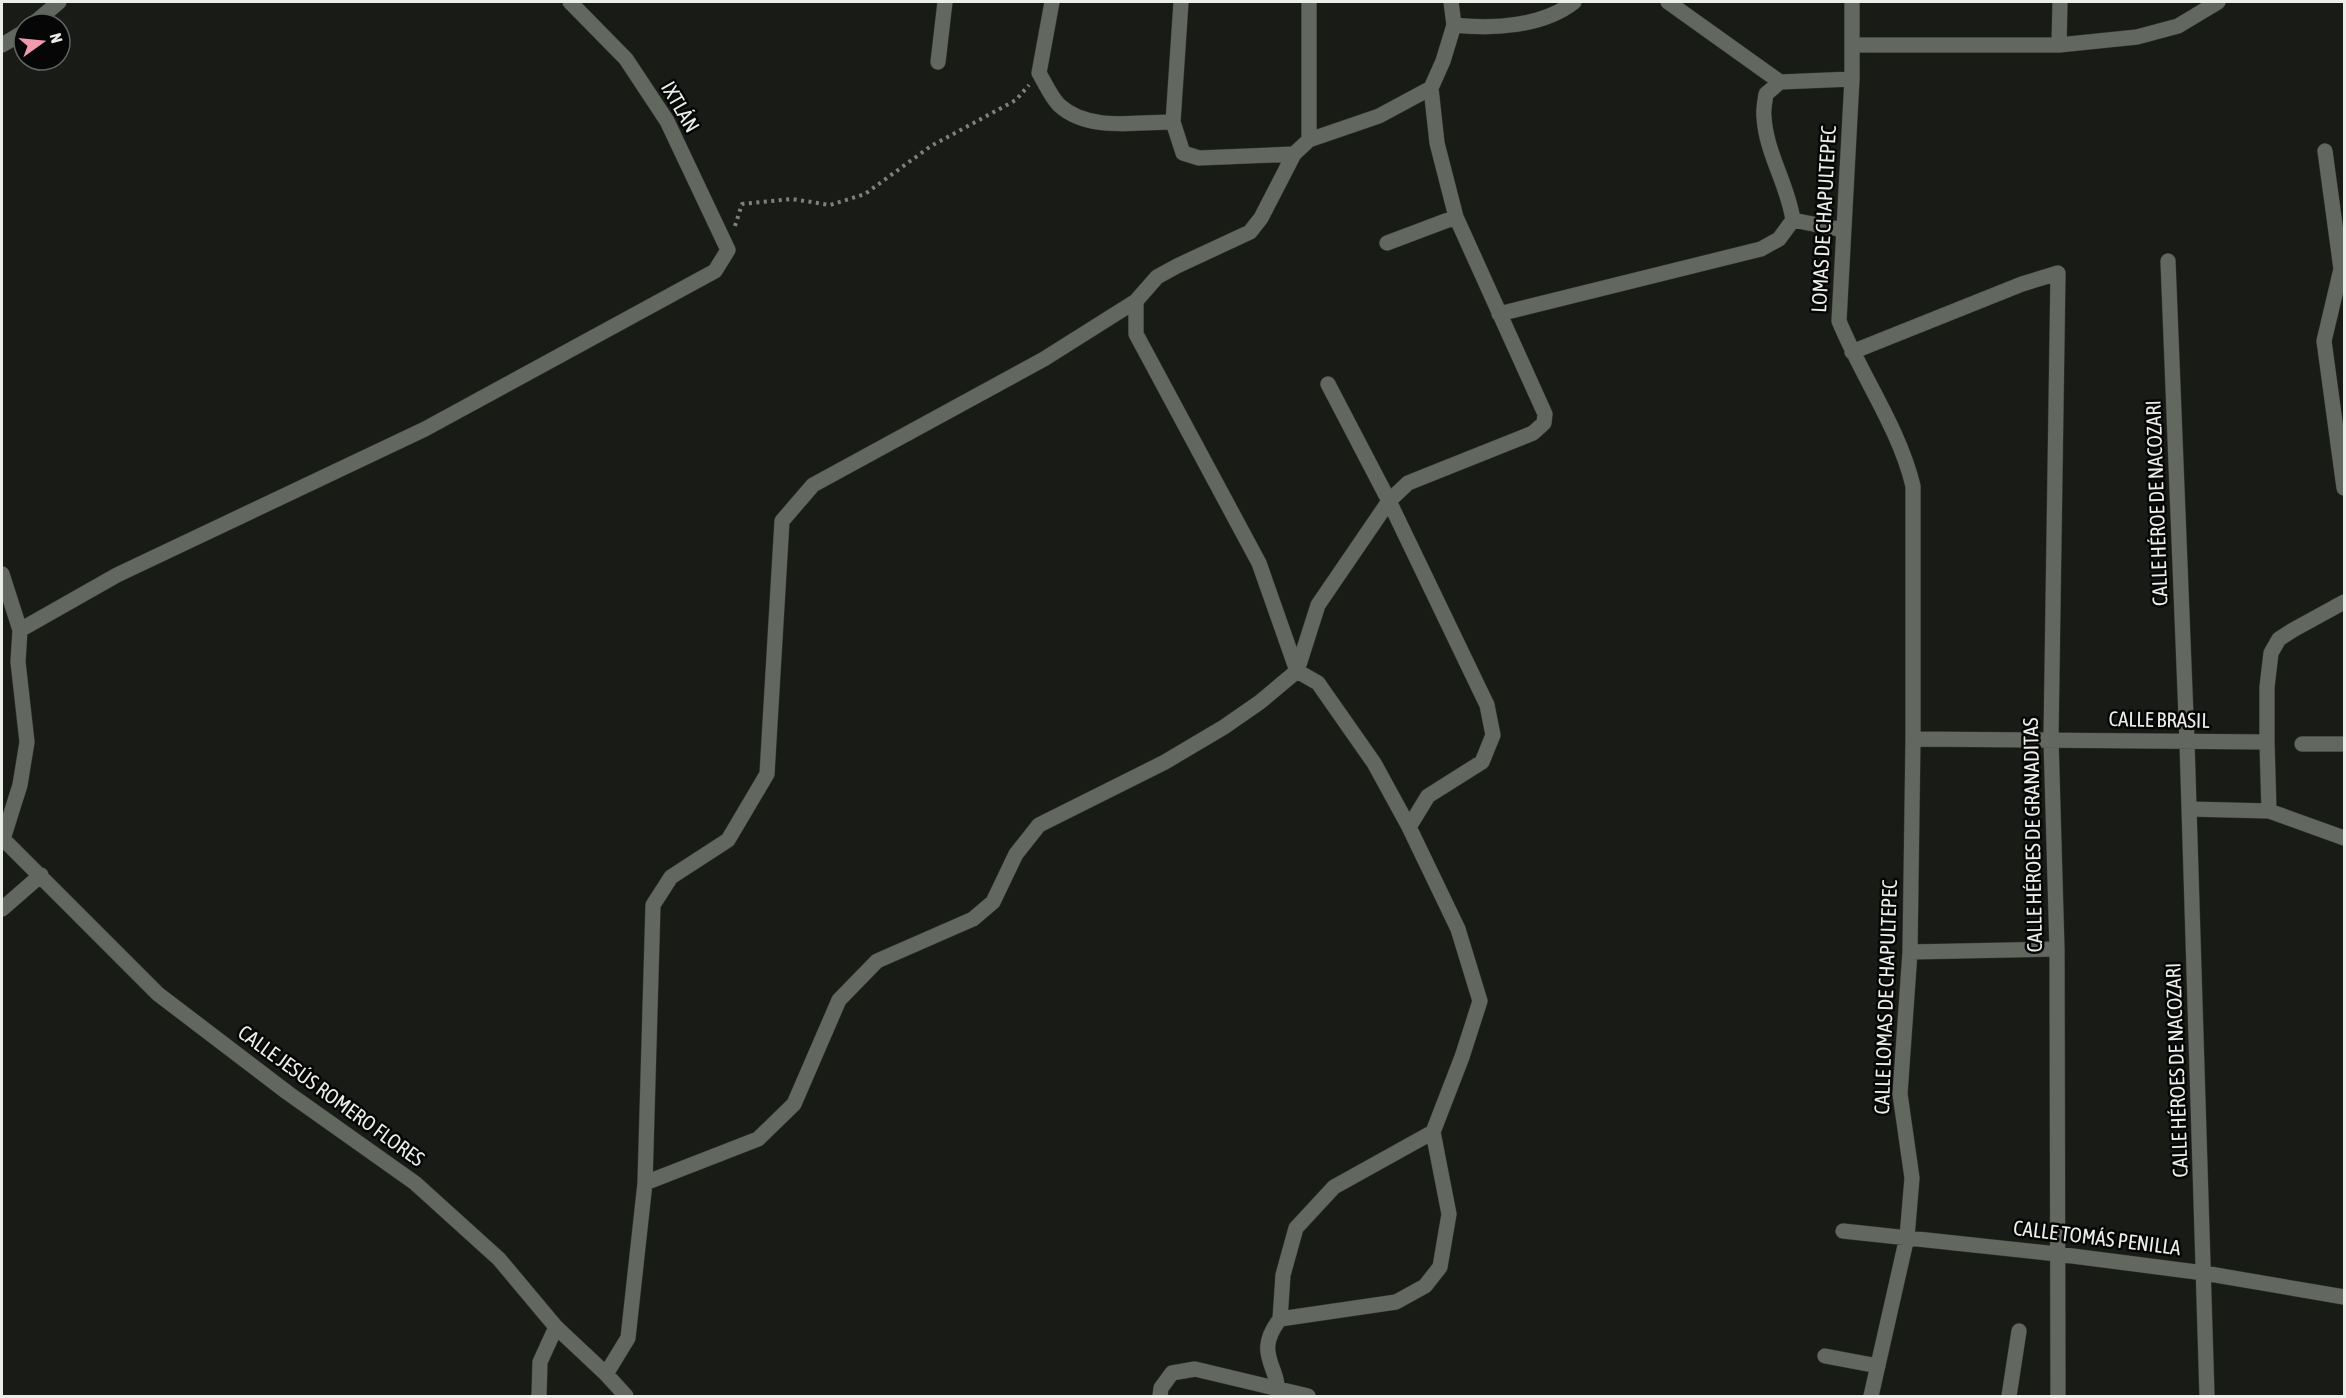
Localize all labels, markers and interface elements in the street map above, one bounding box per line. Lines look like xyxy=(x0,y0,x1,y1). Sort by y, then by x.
north arrow xyxy=(12,12,72,72)
text: N xyxy=(47,31,66,45)
street label: IXTLÁN xyxy=(657,77,705,136)
street label: LOMAS DE CHAPULTEPEC xyxy=(1806,124,1840,313)
street label: CALLE HÉROE DE NACOZARI xyxy=(2140,400,2172,606)
street label: CALLE BRASIL xyxy=(2108,706,2210,732)
street label: CALLE HÉROES DE GRANADITAS xyxy=(2018,717,2046,953)
street label: CALLE LOMAS DE CHAPULTEPEC xyxy=(1869,879,1901,1115)
street label: CALLE HÉROES DE NACOZARI xyxy=(2160,962,2192,1178)
street label: CALLE JESÚS ROMERO FLORES xyxy=(234,1020,429,1171)
street label: CALLE TOMÁS PENILLA xyxy=(2012,1215,2183,1259)

